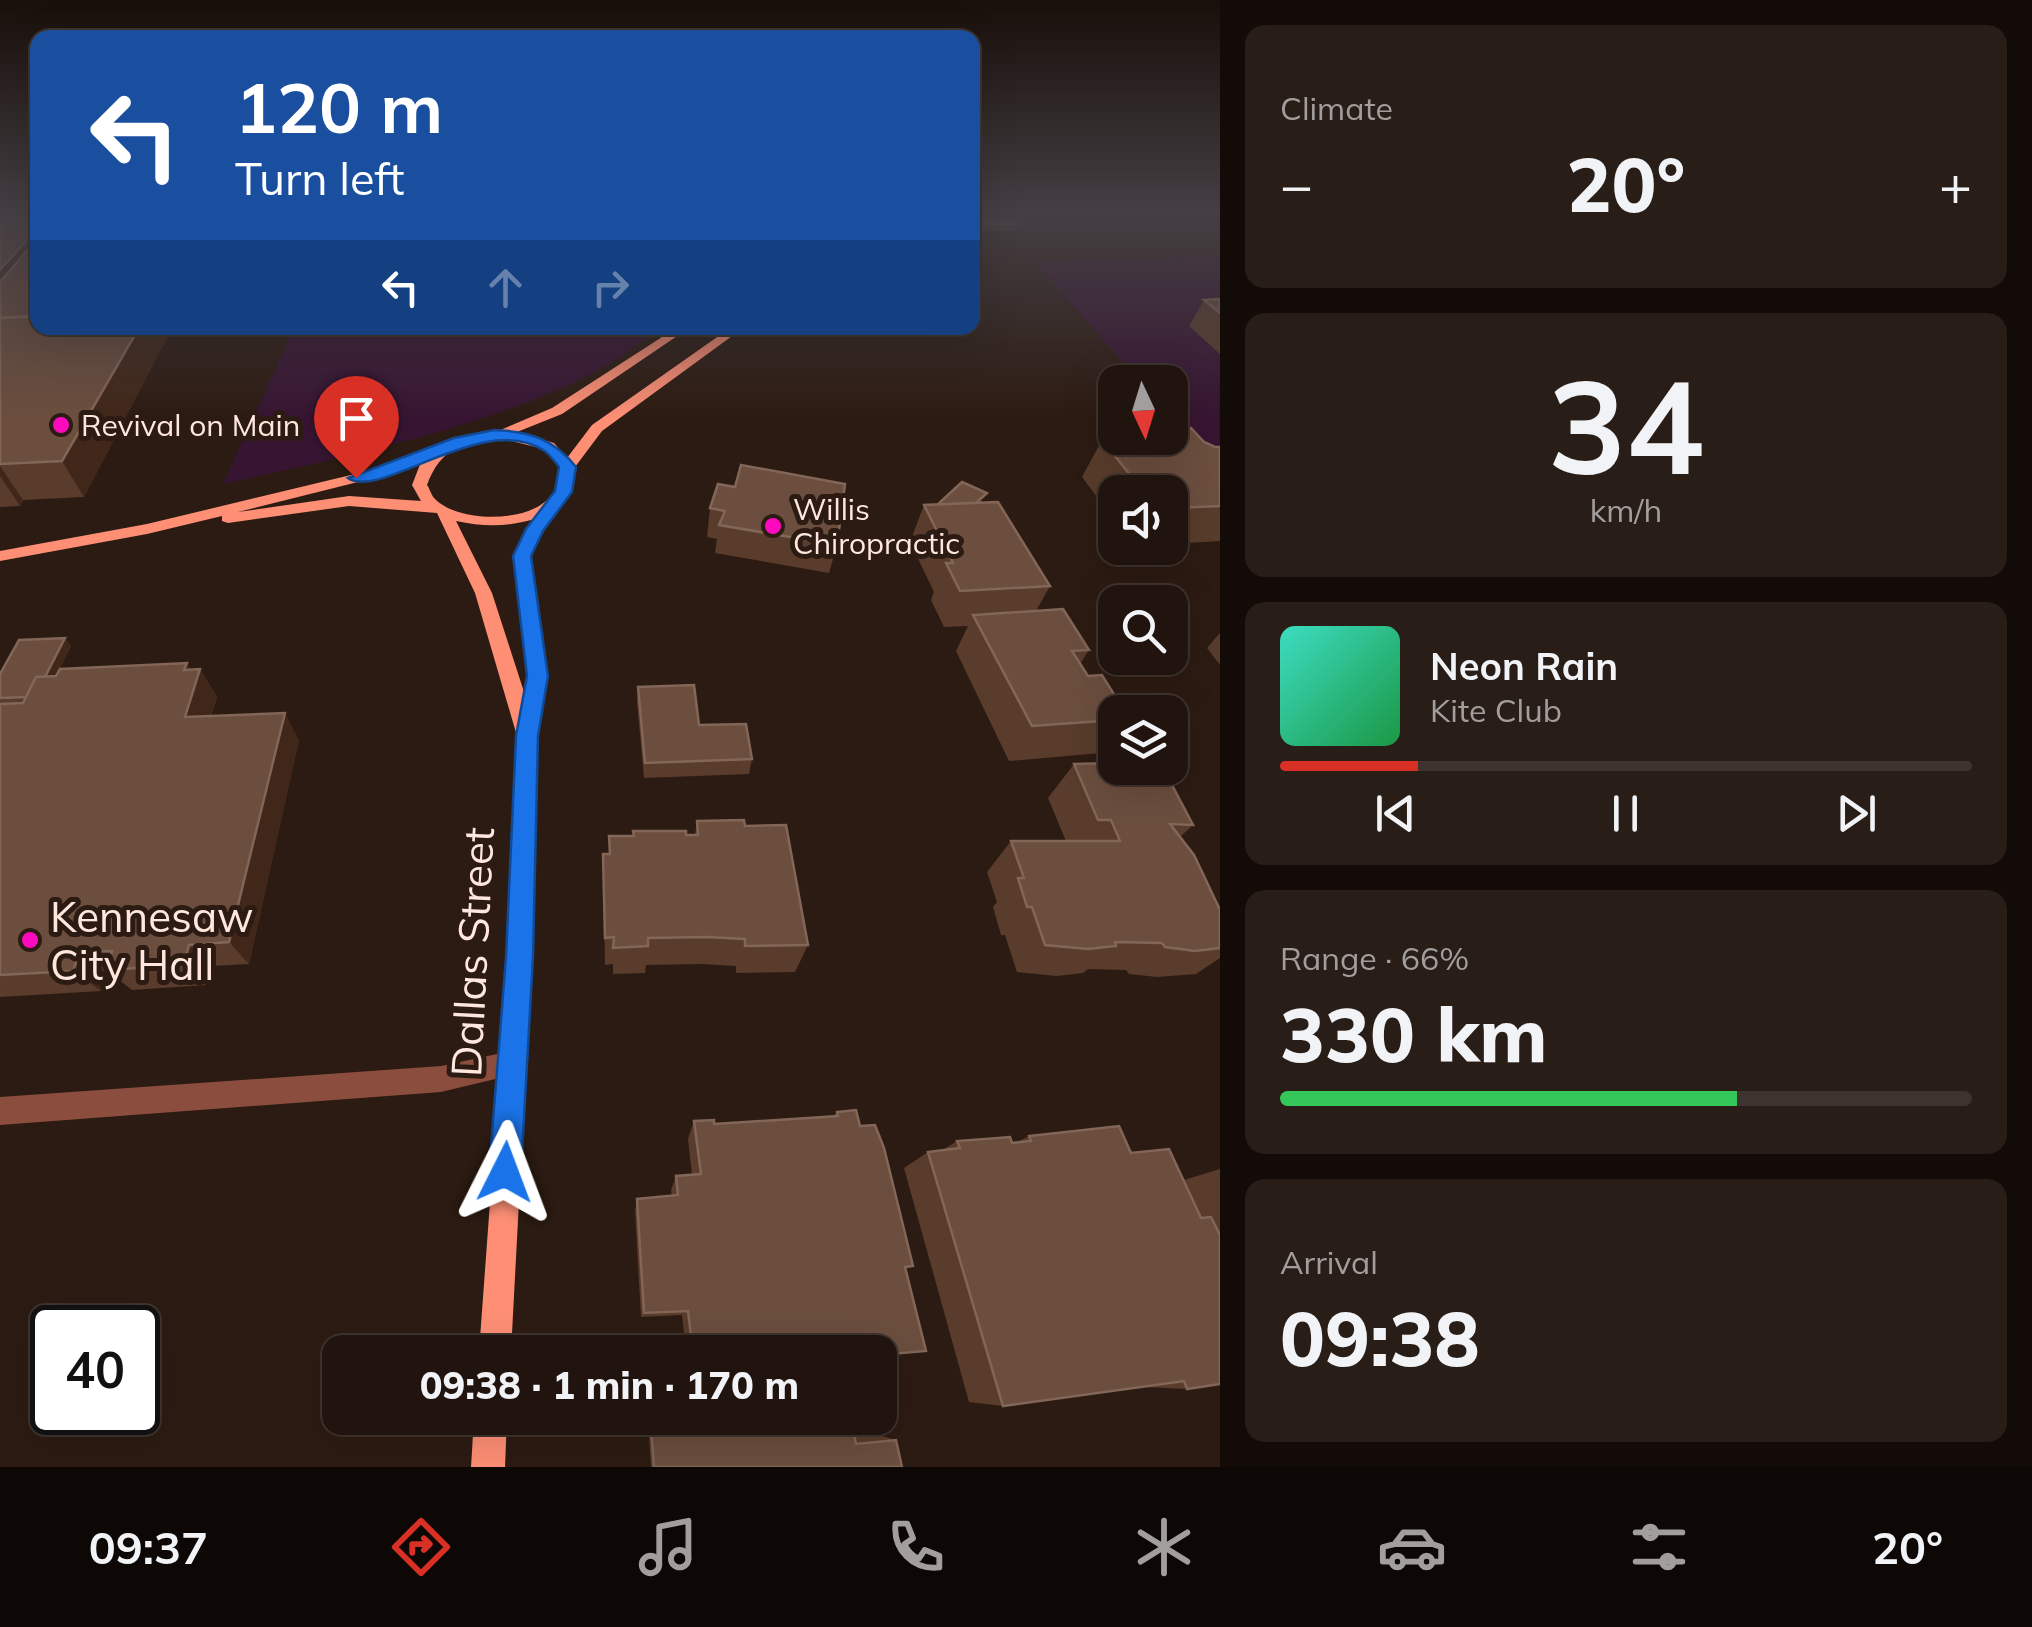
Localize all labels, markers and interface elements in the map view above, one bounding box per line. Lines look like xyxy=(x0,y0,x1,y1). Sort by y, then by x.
text: 120 m xyxy=(235,63,443,151)
icon: left xyxy=(70,70,200,200)
text: Climate xyxy=(1280,88,1393,128)
text: 20° xyxy=(1567,137,1685,231)
text: Turn left xyxy=(235,150,404,206)
text: − xyxy=(1280,150,1313,219)
text: + xyxy=(1939,150,1972,219)
icon: left xyxy=(373,260,428,315)
icon: ahead xyxy=(478,260,533,315)
icon: right xyxy=(583,260,638,315)
text: 34 xyxy=(1548,343,1704,507)
north arrow xyxy=(1098,365,1188,455)
map controls xyxy=(1098,365,1188,785)
pin xyxy=(314,376,399,479)
icon: arrive xyxy=(329,391,384,446)
place label: Revival on Main xyxy=(81,406,300,444)
marker: Revival on Main xyxy=(50,414,72,436)
button: sound xyxy=(1098,475,1188,565)
place label: Willis Chiropractic xyxy=(793,490,960,562)
text: km/h xyxy=(1590,490,1662,530)
marker: Willis Chiropractic xyxy=(762,515,784,537)
button: search xyxy=(1098,585,1188,675)
text: Neon Rain xyxy=(1430,642,1618,690)
text: Kite Club xyxy=(1430,690,1562,730)
button: layers xyxy=(1098,695,1188,785)
icon: previous xyxy=(1368,786,1423,841)
icon: pause xyxy=(1598,786,1653,841)
icon: next xyxy=(1829,786,1884,841)
street label: Dallas Street xyxy=(439,826,505,1078)
place label: Kennesaw City Hall xyxy=(50,890,253,991)
marker: Kennesaw City Hall xyxy=(19,929,41,951)
text: Range · 66% xyxy=(1280,938,1469,978)
text: 330 km xyxy=(1280,987,1548,1081)
position arrow xyxy=(453,1120,557,1224)
text: Arrival xyxy=(1280,1242,1378,1282)
text: 09:38 xyxy=(1280,1291,1480,1385)
speed limit sign: 40 xyxy=(30,1305,160,1435)
text: 09:38 · 1 min · 170 m xyxy=(420,1361,799,1409)
icon: directions xyxy=(386,1512,456,1582)
icon: music xyxy=(633,1512,703,1582)
icon: phone xyxy=(881,1512,951,1582)
icon: climate xyxy=(1129,1512,1199,1582)
icon: car xyxy=(1377,1512,1447,1582)
icon: filters xyxy=(1624,1512,1694,1582)
text: 09:37 xyxy=(89,1519,208,1575)
text: 20° xyxy=(1872,1519,1943,1575)

